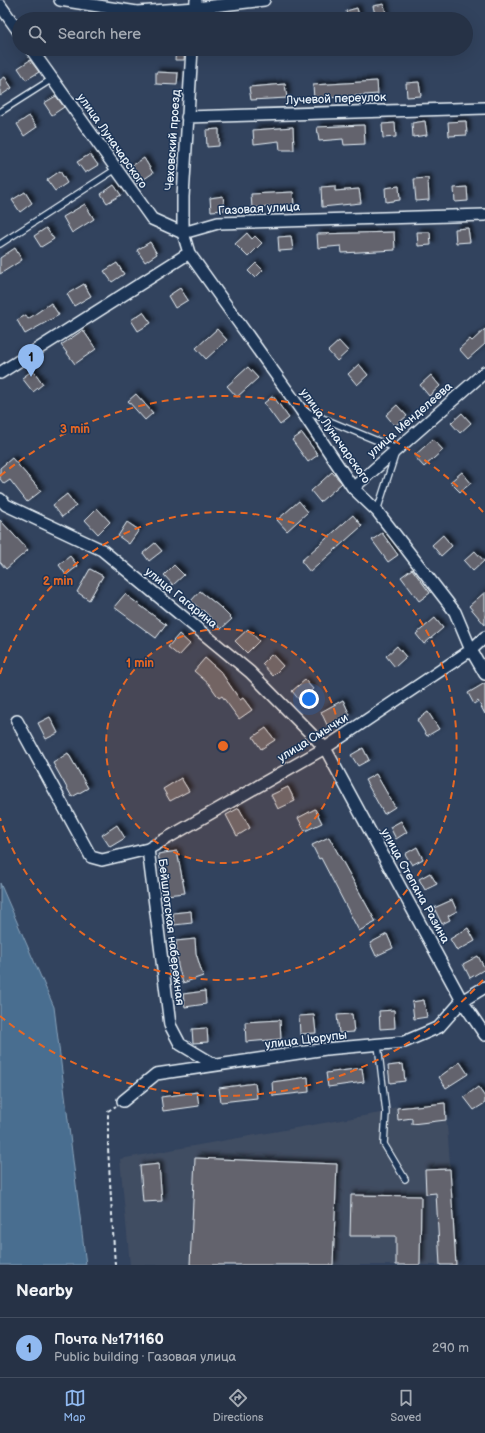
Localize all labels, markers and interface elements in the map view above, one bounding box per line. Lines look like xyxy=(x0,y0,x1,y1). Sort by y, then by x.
search box xyxy=(12,12,473,56)
icon: search xyxy=(26,23,48,45)
text: Search here xyxy=(58,25,141,44)
street label: Чеховский проезд xyxy=(162,88,184,191)
street label: Лучевой переулок xyxy=(284,90,387,108)
street label: улица Луначарского xyxy=(74,91,150,191)
street label: Газовая улица xyxy=(218,199,300,219)
pin: 1 xyxy=(18,344,44,377)
street label: улица Менделеева xyxy=(365,379,455,461)
street label: улица Луначарского xyxy=(297,386,373,486)
text: 3 min xyxy=(60,422,90,437)
street label: улица Гагарина xyxy=(142,564,220,632)
text: 2 min xyxy=(43,574,73,589)
text: 1 min xyxy=(126,656,154,671)
your location xyxy=(299,689,319,709)
street label: улица Смычки xyxy=(275,710,351,766)
centre of rings xyxy=(216,739,230,753)
street label: улица Степана Разина xyxy=(377,826,453,946)
street label: Бейшлотская набережная xyxy=(155,858,187,1007)
street label: улица Цюрупы xyxy=(264,1028,348,1052)
text: Nearby xyxy=(16,1281,73,1301)
text: Почта №171160 xyxy=(54,1330,164,1349)
text: 1 xyxy=(26,1340,32,1356)
text: 290 m xyxy=(432,1340,469,1356)
text: Public building · Газовая улица xyxy=(54,1349,236,1365)
tab: Map xyxy=(64,1387,86,1424)
tab: Directions xyxy=(213,1387,263,1424)
tab: Saved xyxy=(391,1387,421,1424)

